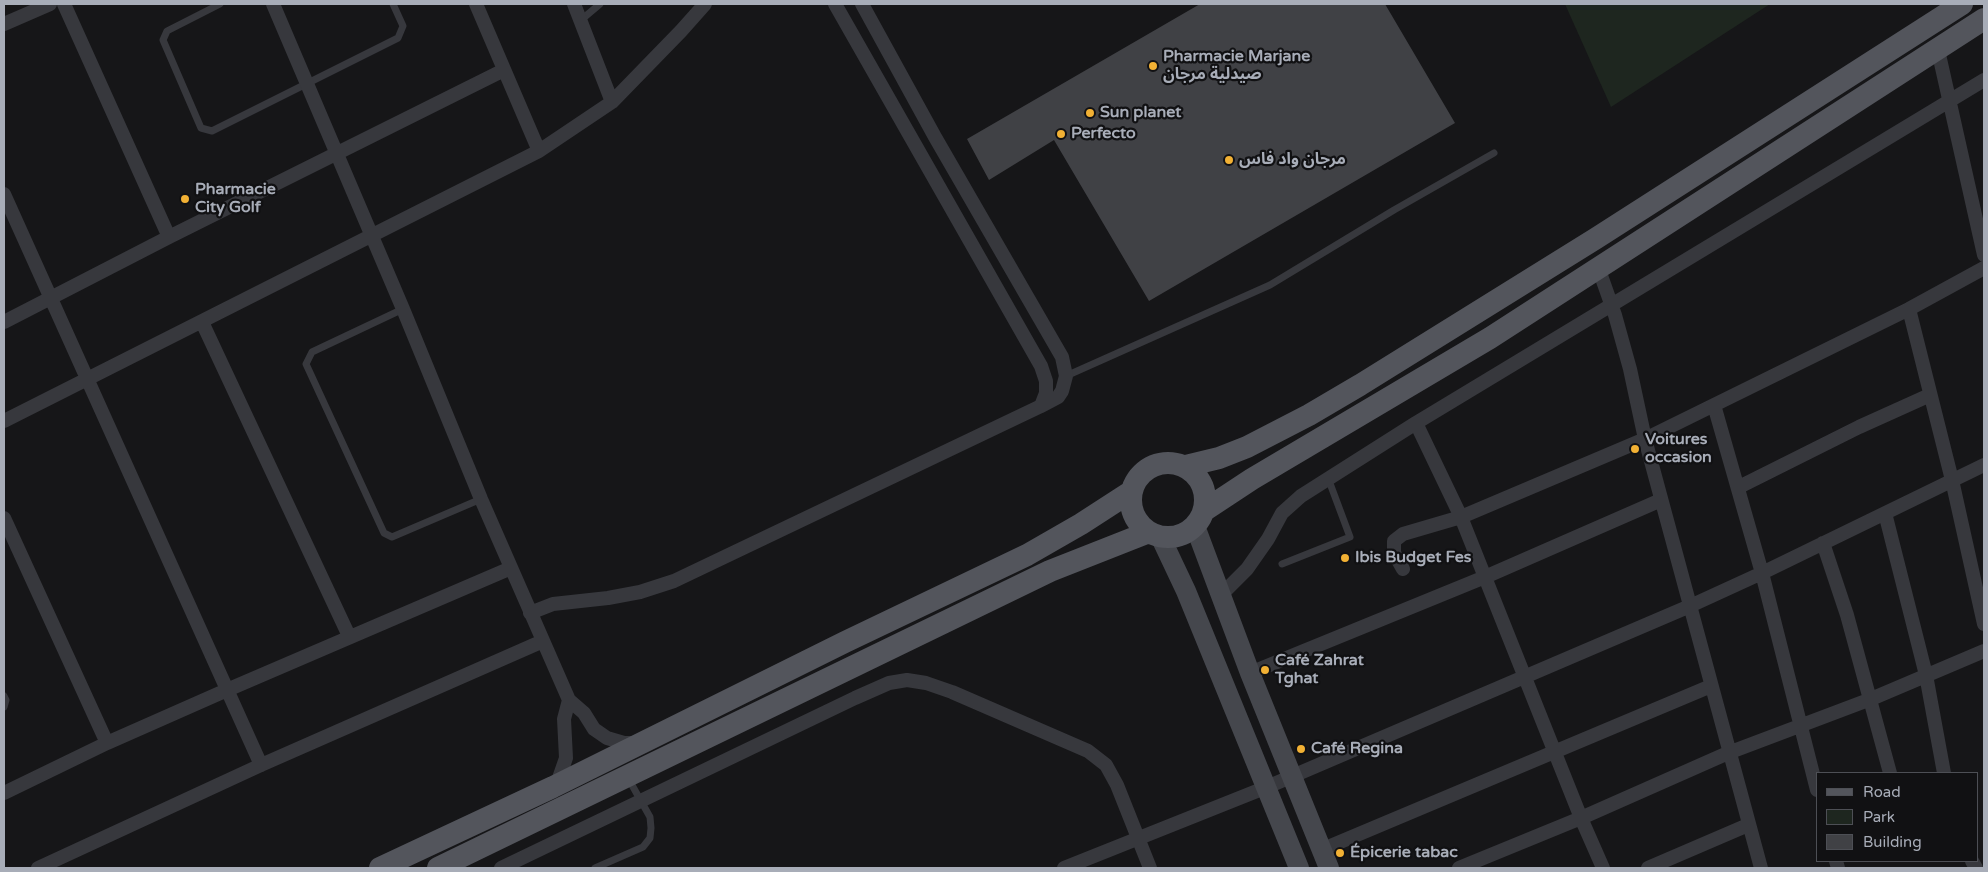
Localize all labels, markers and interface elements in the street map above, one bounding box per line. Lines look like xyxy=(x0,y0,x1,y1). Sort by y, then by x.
place label: Pharmacie Marjane صيدلية مرجان xyxy=(1163,47,1310,85)
marker: Pharmacie Marjane صيدلية مرجان xyxy=(1147,60,1159,72)
place label: Sun planet xyxy=(1100,103,1181,123)
marker: Sun planet xyxy=(1084,107,1096,119)
place label: Perfecto xyxy=(1071,124,1136,144)
marker: Perfecto xyxy=(1055,128,1067,140)
place label: مرجان واد فاس xyxy=(1239,150,1346,170)
marker: مرجان واد فاس xyxy=(1223,154,1235,166)
place label: Pharmacie City Golf xyxy=(195,180,276,218)
marker: Pharmacie City Golf xyxy=(179,193,191,205)
place label: Voitures occasion xyxy=(1645,430,1712,468)
marker: Voitures occasion xyxy=(1629,443,1641,455)
place label: Ibis Budget Fes xyxy=(1355,548,1471,568)
marker: Ibis Budget Fes xyxy=(1339,552,1351,564)
place label: Café Zahrat Tghat xyxy=(1275,651,1364,689)
marker: Café Zahrat Tghat xyxy=(1259,664,1271,676)
place label: Café Regina xyxy=(1311,739,1403,759)
marker: Café Regina xyxy=(1295,743,1307,755)
legend xyxy=(1816,772,1978,862)
text: Road xyxy=(1863,783,1901,801)
text: Park xyxy=(1863,808,1895,826)
text: Building xyxy=(1863,833,1922,851)
place label: Épicerie tabac xyxy=(1350,843,1458,863)
marker: Épicerie tabac xyxy=(1334,847,1346,859)

